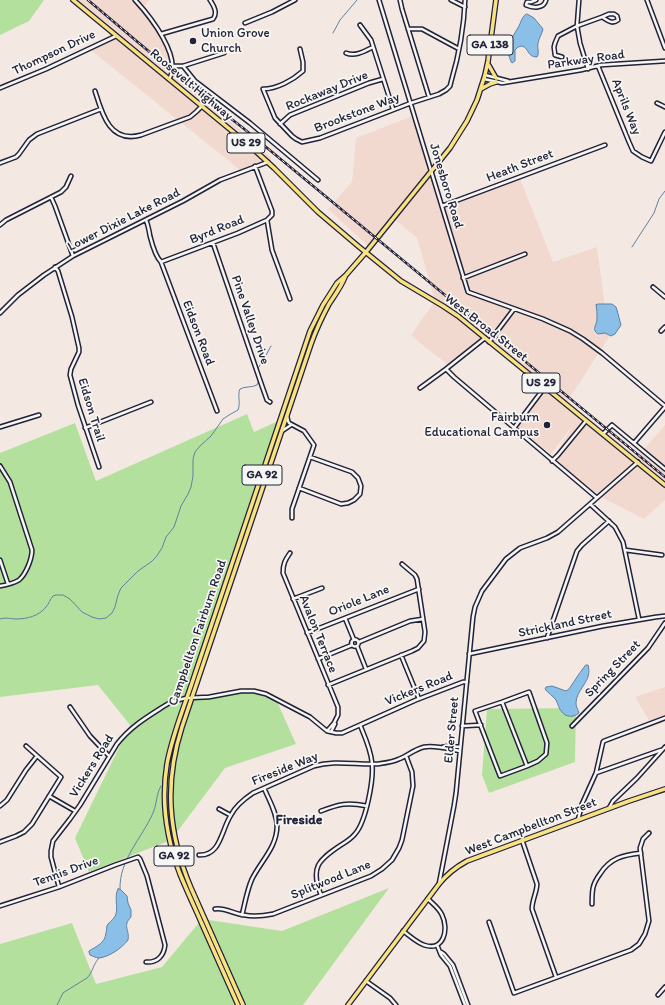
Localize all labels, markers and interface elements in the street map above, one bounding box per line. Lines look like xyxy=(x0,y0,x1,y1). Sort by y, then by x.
place label: Union Grove Church xyxy=(201,26,270,57)
street label: Thompson Drive xyxy=(10,27,98,79)
road number: GA 138 xyxy=(467,35,513,55)
marker: Union Grove Church xyxy=(188,36,198,46)
street label: Roosevelt Highway xyxy=(146,46,236,124)
street label: Parkway Road xyxy=(546,47,626,73)
street label: Rockaway Drive xyxy=(284,67,370,115)
street label: Aprils Way xyxy=(608,77,644,137)
street label: Brookstone Way xyxy=(312,90,402,136)
road number: US 29 xyxy=(227,133,265,153)
street label: Jonesboro Road xyxy=(426,142,466,230)
street label: Heath Street xyxy=(484,146,556,186)
street label: Lower Dixie Lake Road xyxy=(65,185,183,255)
street label: Byrd Road xyxy=(188,212,246,248)
street label: Pine Valley Drive xyxy=(227,273,273,367)
street label: West Broad Street xyxy=(441,291,531,365)
street label: Eidson Road xyxy=(178,298,218,368)
road number: US 29 xyxy=(522,373,560,393)
street label: Eidson Trail xyxy=(74,376,108,444)
place label: Fairburn Educational Campus xyxy=(425,410,539,441)
marker: Fairburn Educational Campus xyxy=(542,420,552,430)
road number: GA 92 xyxy=(242,465,282,485)
street label: Campbellton Fairburn Road xyxy=(166,558,230,708)
street label: Oriole Lane xyxy=(326,582,392,620)
street label: Avalon Terrace xyxy=(295,593,341,675)
street label: Strickland Street xyxy=(517,606,613,642)
street label: Spring Street xyxy=(582,637,644,701)
street label: Vickers Road xyxy=(383,668,455,710)
street label: Elder Street xyxy=(441,696,463,764)
street label: Vickers Road xyxy=(66,731,118,801)
street label: Fireside Way xyxy=(250,749,320,789)
street label: West Campbellton Street xyxy=(463,795,599,859)
district label: Fireside xyxy=(275,812,323,828)
road number: GA 92 xyxy=(154,846,194,866)
street label: Tennis Drive xyxy=(31,853,101,891)
street label: Splitwood Lane xyxy=(289,857,373,903)

